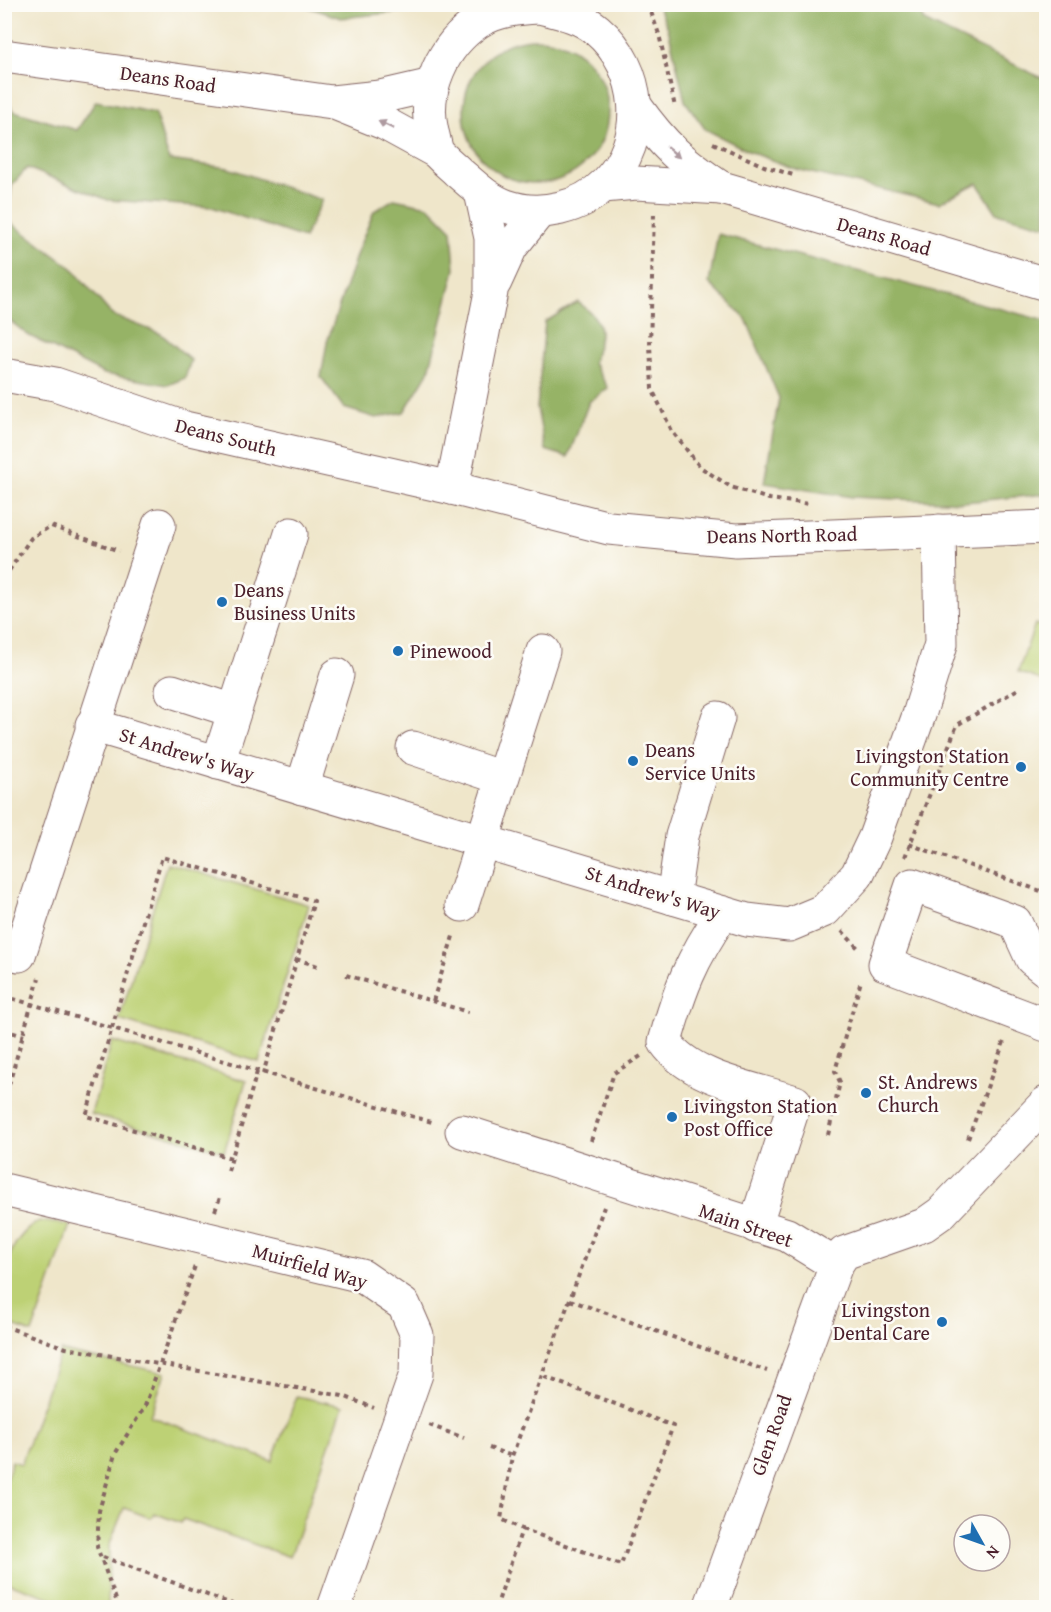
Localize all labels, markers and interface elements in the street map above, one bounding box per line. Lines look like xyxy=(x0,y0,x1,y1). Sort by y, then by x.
street label: Deans Road xyxy=(118,57,218,100)
one-way arrow xyxy=(377,120,394,129)
one-way arrow xyxy=(665,145,680,158)
street label: Deans Road xyxy=(834,208,935,263)
street label: Deans South xyxy=(172,410,280,463)
street label: Deans North Road xyxy=(706,519,858,550)
place label: Deans Business Units xyxy=(234,575,356,627)
marker: Deans Business Units xyxy=(215,595,229,609)
place label: Pinewood xyxy=(410,636,492,665)
marker: Pinewood xyxy=(391,644,405,658)
street label: St Andrew's Way xyxy=(116,719,258,788)
place label: Deans Service Units xyxy=(645,735,756,787)
place label: Livingston Station Community Centre xyxy=(850,741,1009,793)
marker: Deans Service Units xyxy=(626,754,640,768)
marker: Livingston Station Community Centre xyxy=(1014,760,1028,774)
street label: St Andrew's Way xyxy=(582,857,724,926)
place label: St. Andrews Church xyxy=(878,1067,978,1119)
marker: St. Andrews Church xyxy=(859,1086,873,1100)
place label: Livingston Station Post Office xyxy=(684,1091,837,1143)
marker: Livingston Station Post Office xyxy=(665,1110,679,1124)
street label: Main Street xyxy=(695,1195,797,1254)
street label: Muirfield Way xyxy=(249,1235,371,1296)
place label: Livingston Dental Care xyxy=(833,1295,930,1347)
marker: Livingston Dental Care xyxy=(935,1315,949,1329)
street label: Glen Road xyxy=(742,1390,799,1479)
north arrow xyxy=(952,1513,1012,1573)
text: N xyxy=(981,1541,1006,1565)

